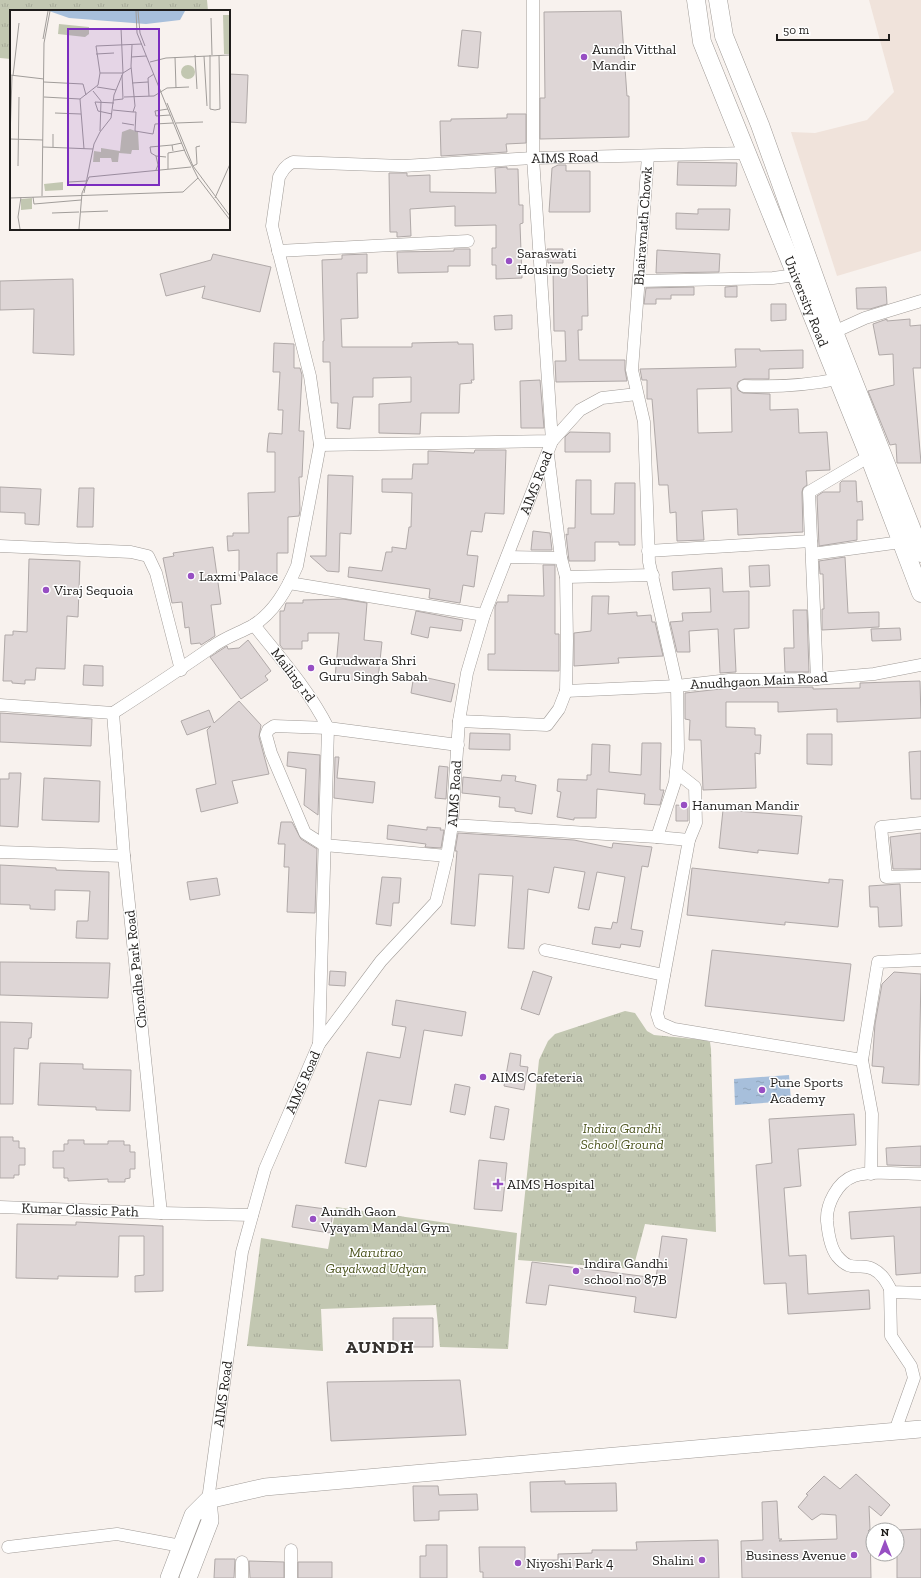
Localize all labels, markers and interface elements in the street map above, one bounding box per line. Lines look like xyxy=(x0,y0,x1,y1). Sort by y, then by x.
inset map xyxy=(10,10,230,230)
scale bar xyxy=(777,16,889,42)
text: 50 m xyxy=(783,23,810,37)
place label: Aundh Vitthal Mandir xyxy=(592,41,676,74)
marker: Aundh Vitthal Mandir xyxy=(579,52,589,62)
street label: AIMS Road xyxy=(531,148,599,167)
street label: Bhairavnath Chowk xyxy=(630,165,656,286)
place label: Saraswati Housing Society xyxy=(517,245,616,278)
street label: University Road xyxy=(781,253,833,349)
marker: Saraswati Housing Society xyxy=(504,256,514,266)
street label: AIMS Road xyxy=(516,448,556,517)
place label: Laxmi Palace xyxy=(199,568,278,585)
marker: Laxmi Palace xyxy=(186,571,196,581)
place label: Viraj Sequoia xyxy=(53,582,134,599)
marker: Viraj Sequoia xyxy=(41,585,51,595)
street label: Mailing rd xyxy=(267,645,319,706)
place label: Gurudwara Shri Guru Singh Sabah xyxy=(319,652,428,685)
marker: Gurudwara Shri Guru Singh Sabah xyxy=(306,663,316,673)
street label: Anudhgaon Main Road xyxy=(690,669,828,693)
street label: AIMS Road xyxy=(443,759,465,828)
place label: Hanuman Mandir xyxy=(692,797,800,814)
marker: Hanuman Mandir xyxy=(679,800,689,810)
street label: Chondhe Park Road xyxy=(121,909,151,1029)
street label: AIMS Road xyxy=(281,1048,324,1116)
place label: AIMS Cafeteria xyxy=(491,1069,583,1086)
marker: AIMS Cafeteria xyxy=(478,1072,488,1082)
place label: Pune Sports Academy xyxy=(770,1074,843,1107)
marker: Pune Sports Academy xyxy=(757,1085,767,1095)
park label: Indira Gandhi School Ground xyxy=(580,1120,664,1153)
place label: AIMS Hospital xyxy=(507,1176,595,1193)
marker: AIMS Hospital xyxy=(492,1178,504,1190)
street label: Kumar Classic Path xyxy=(21,1199,139,1221)
place label: Aundh Gaon Vyayam Mandal Gym xyxy=(320,1203,449,1236)
marker: Aundh Gaon Vyayam Mandal Gym xyxy=(308,1214,318,1224)
park label: Marutrao Gayakwad Udyan xyxy=(325,1244,427,1277)
place label: Indira Gandhi school no 87B xyxy=(584,1255,668,1288)
marker: Indira Gandhi school no 87B xyxy=(571,1266,581,1276)
district label: AUNDH xyxy=(345,1336,415,1358)
street label: AIMS Road xyxy=(210,1359,236,1428)
north arrow xyxy=(865,1522,905,1562)
text: N xyxy=(881,1526,890,1539)
place label: Business Avenue xyxy=(746,1547,846,1564)
marker: Business Avenue xyxy=(849,1550,859,1560)
place label: Shalini xyxy=(652,1552,694,1569)
place label: Niyoshi Park 4 xyxy=(526,1555,614,1572)
marker: Shalini xyxy=(697,1555,707,1565)
marker: Niyoshi Park 4 xyxy=(513,1558,523,1568)

